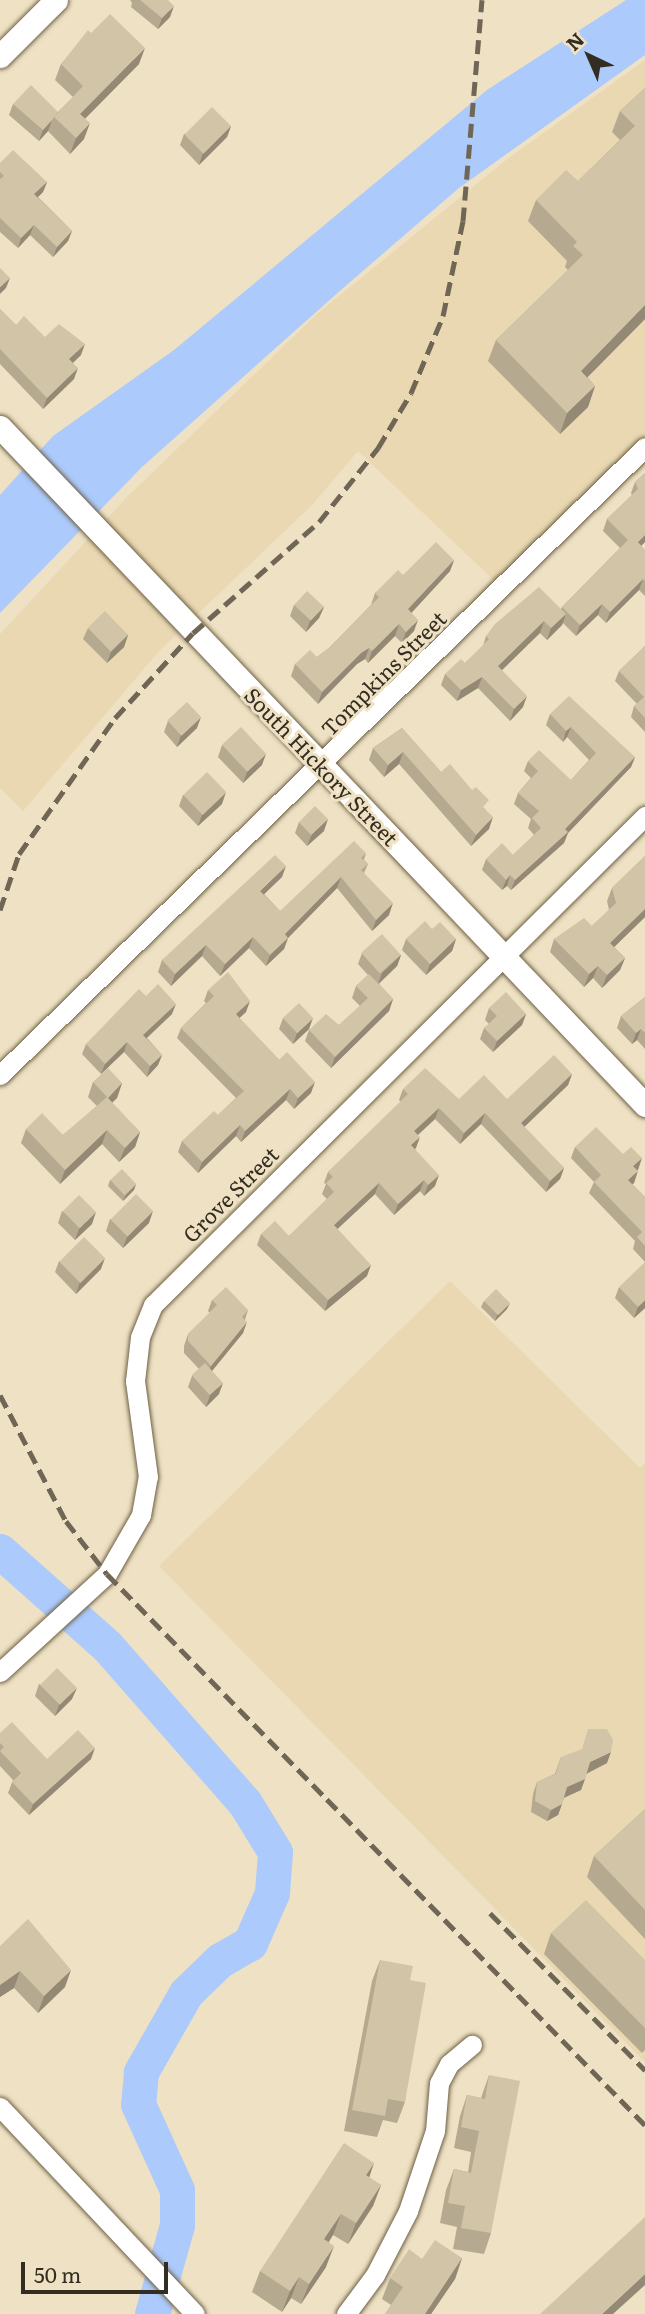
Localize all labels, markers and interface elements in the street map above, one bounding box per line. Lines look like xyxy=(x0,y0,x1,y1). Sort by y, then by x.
north arrow xyxy=(554,21,624,91)
text: N xyxy=(559,25,590,57)
street label: Tompkins Street xyxy=(315,605,451,741)
street label: South Hickory Street xyxy=(240,682,404,850)
street label: Grove Street xyxy=(177,1141,283,1247)
scale bar xyxy=(24,2248,172,2292)
text: 50 m xyxy=(34,2258,81,2289)

